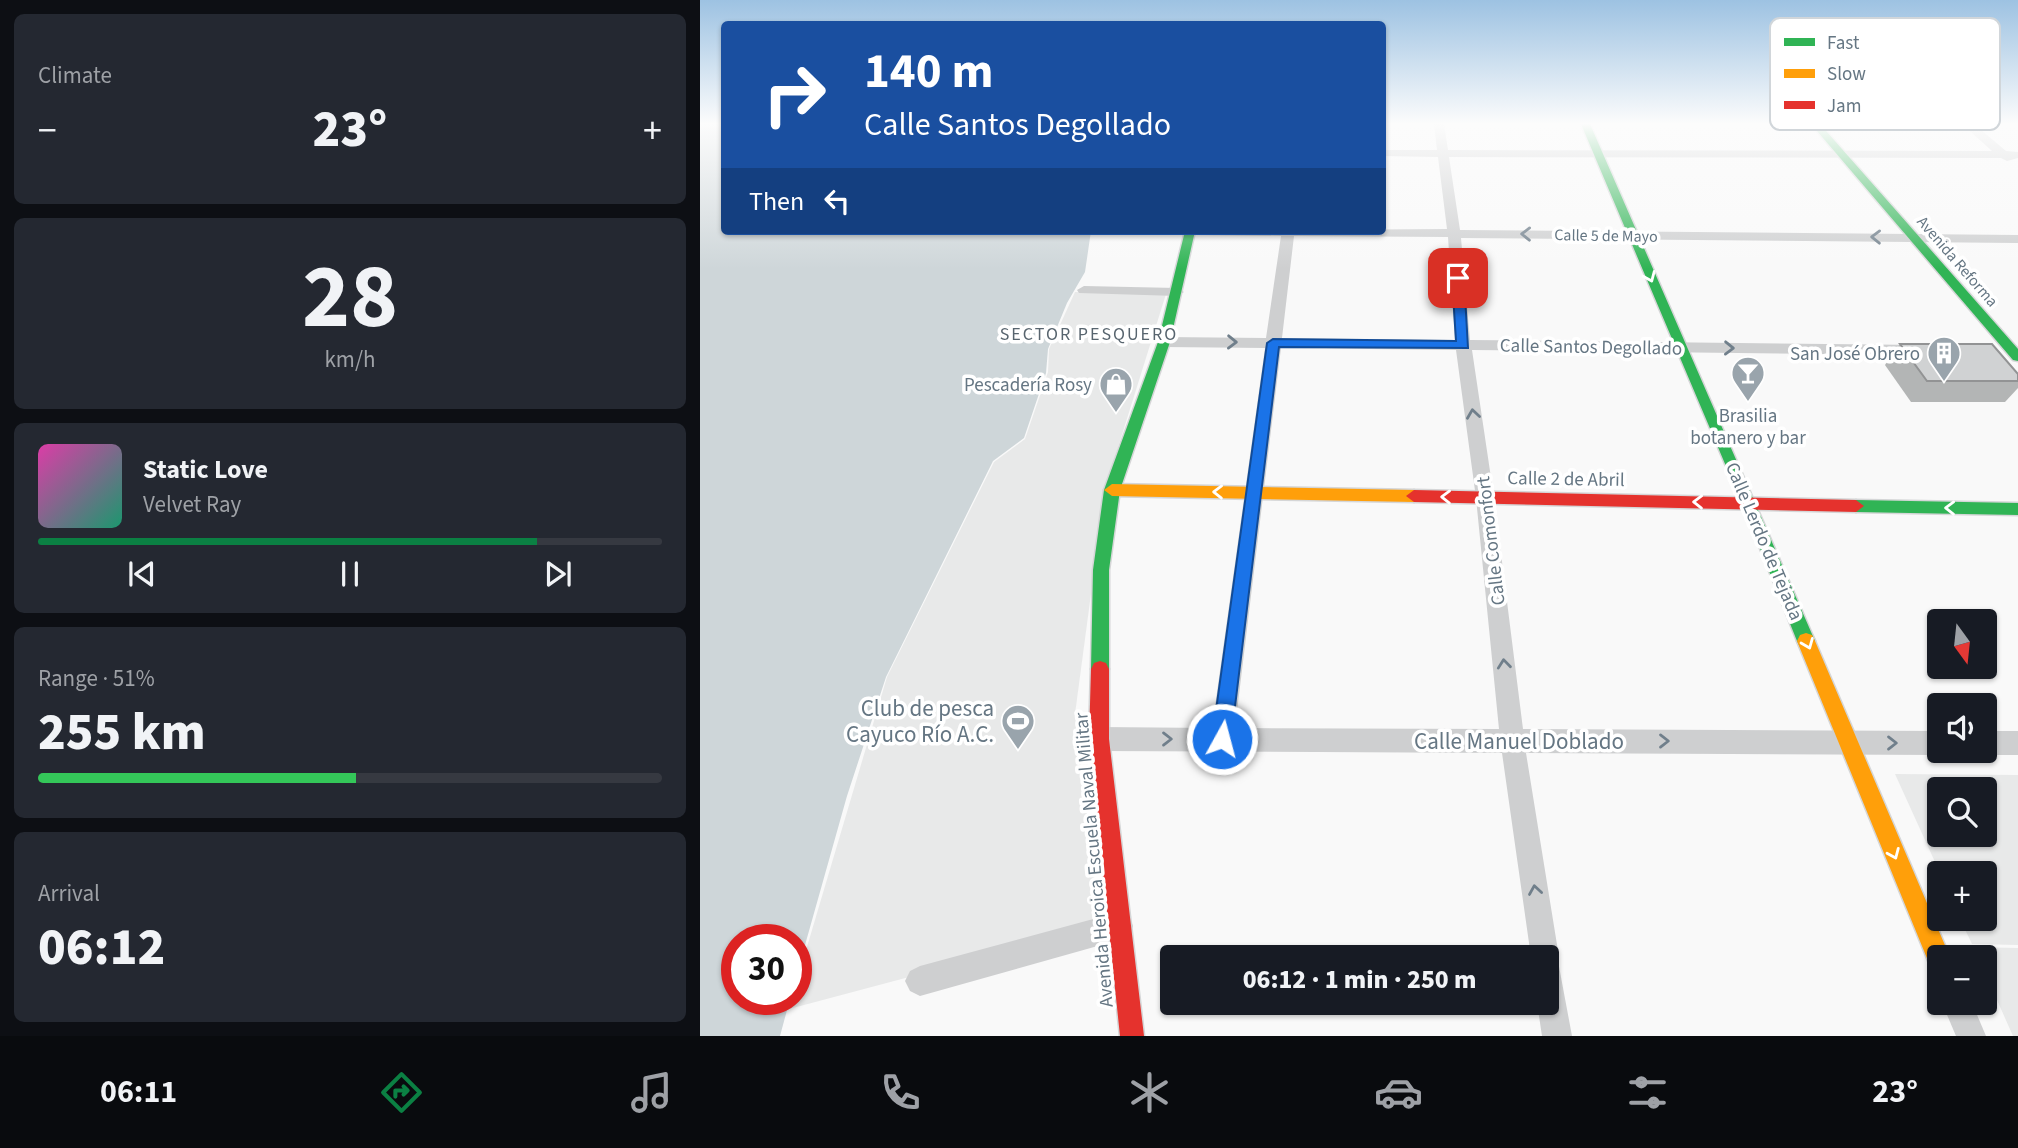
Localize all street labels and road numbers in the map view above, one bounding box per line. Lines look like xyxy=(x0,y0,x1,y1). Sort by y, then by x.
street label: Avenida Reforma xyxy=(1912,212,2003,312)
street label: Calle 5 de Mayo xyxy=(1554,224,1658,248)
street label: Calle Santos Degollado xyxy=(1500,332,1682,363)
street label: Calle Lerdo de Tejada xyxy=(1718,458,1809,625)
street label: Calle 2 de Abril xyxy=(1507,465,1625,494)
street label: Calle Comonfort xyxy=(1470,474,1513,607)
street label: Avenida Heroica Escuela Naval Militar xyxy=(1068,711,1121,1008)
street label: Calle Manuel Doblado xyxy=(1414,725,1624,758)

